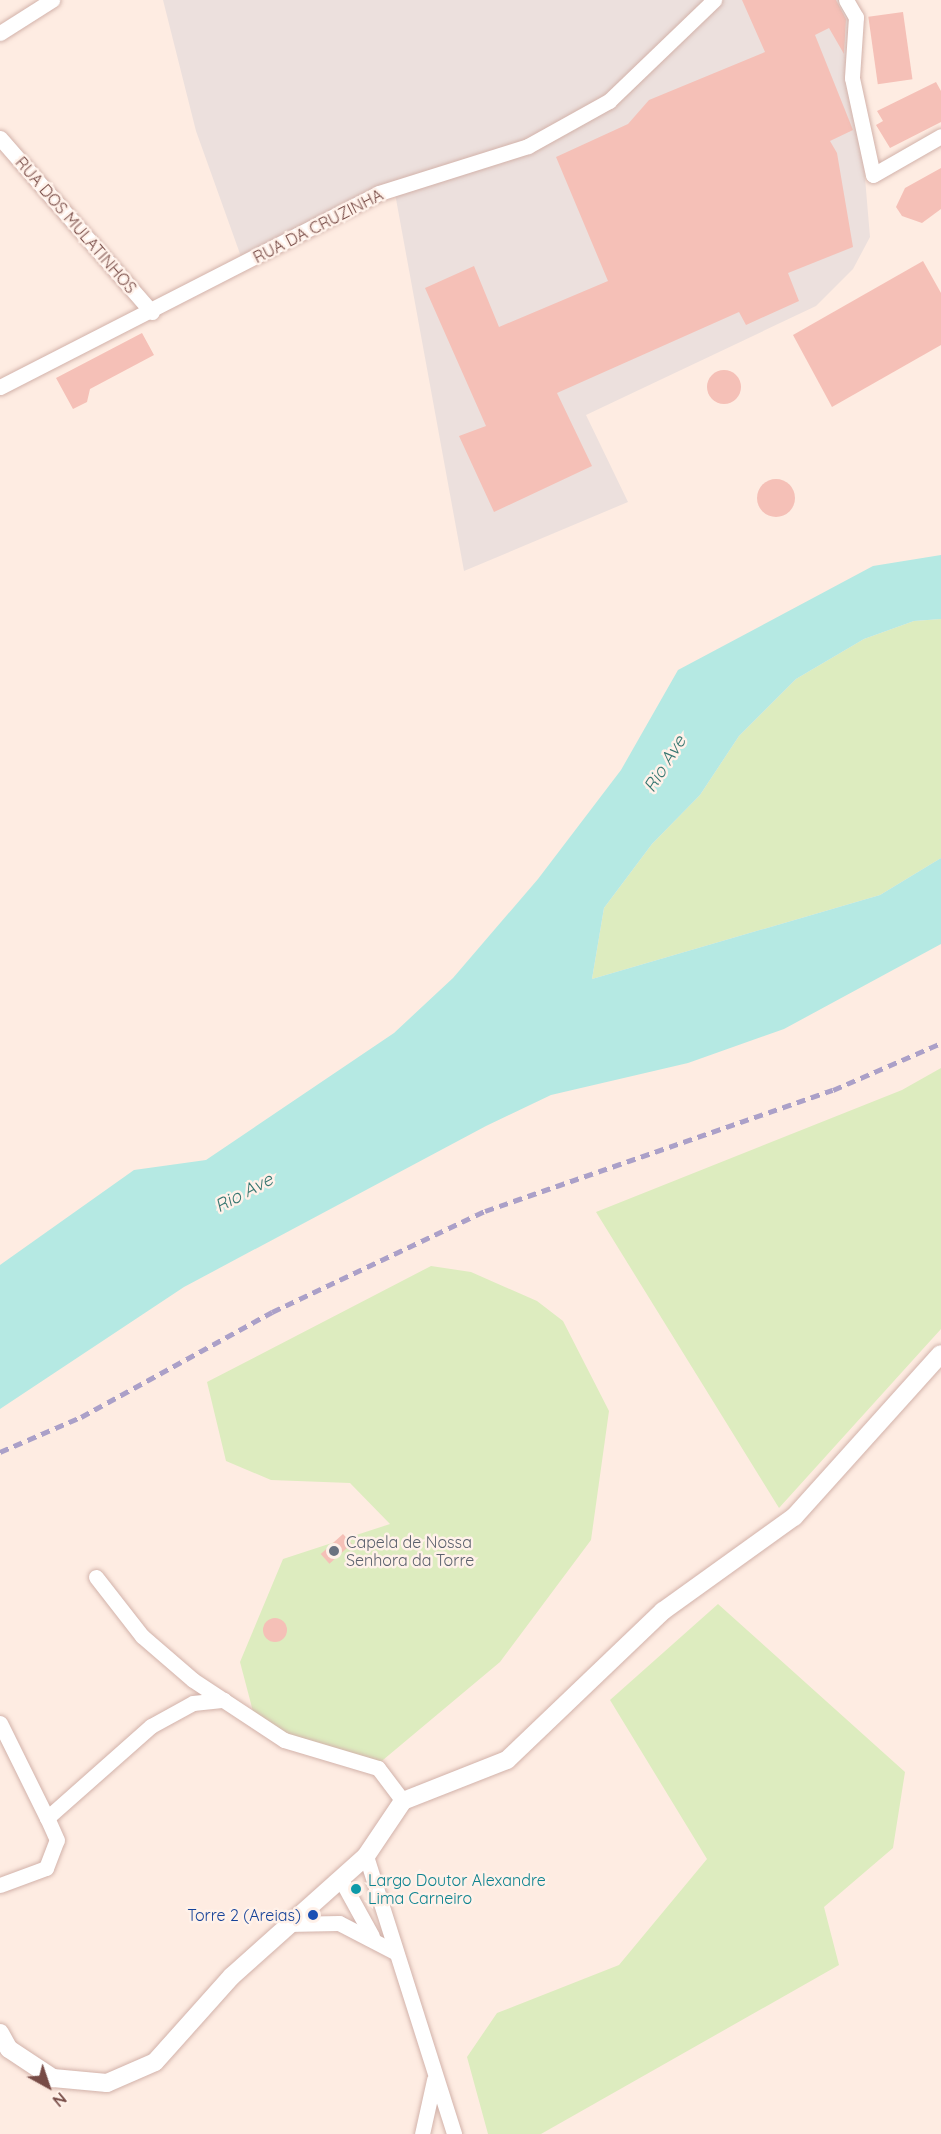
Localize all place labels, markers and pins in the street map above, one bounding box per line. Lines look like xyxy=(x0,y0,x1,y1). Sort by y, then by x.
place label: Capela de Nossa Senhora da Torre xyxy=(346,1532,474,1570)
marker: Capela de Nossa Senhora da Torre xyxy=(327,1544,341,1558)
place label: Largo Doutor Alexandre Lima Carneiro xyxy=(368,1870,546,1908)
marker: Largo Doutor Alexandre Lima Carneiro xyxy=(349,1882,363,1896)
place label: Torre 2 (Areias) xyxy=(187,1905,301,1925)
marker: Torre 2 (Areias) xyxy=(306,1908,320,1922)

